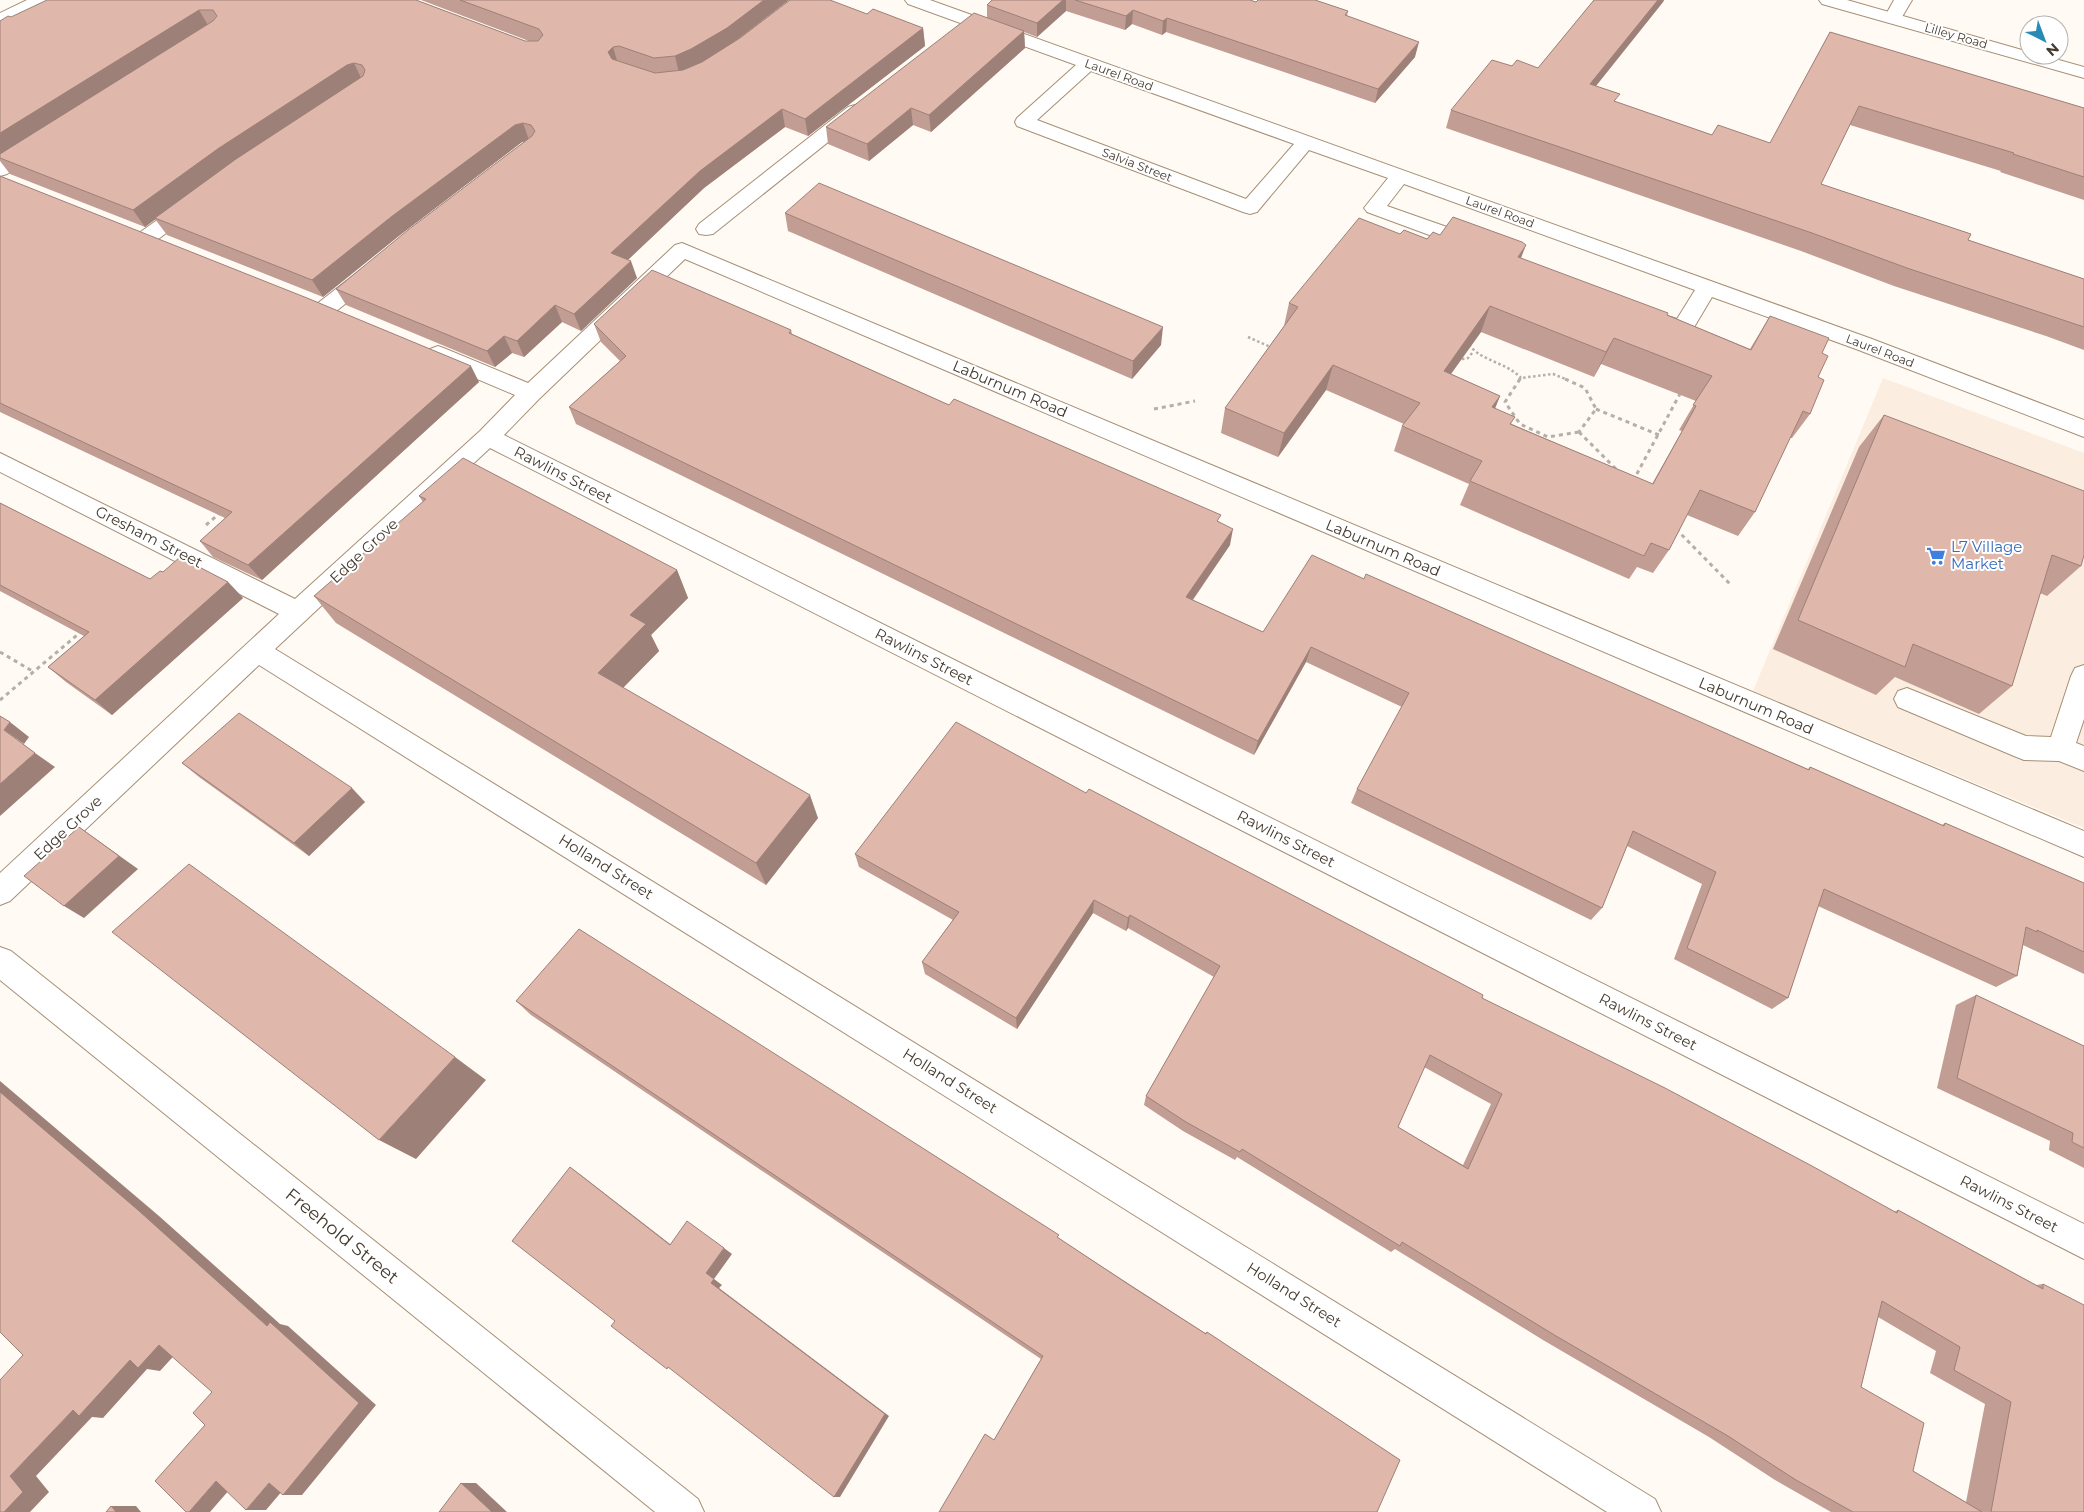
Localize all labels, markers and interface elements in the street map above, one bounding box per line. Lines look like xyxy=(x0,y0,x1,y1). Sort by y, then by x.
north arrow xyxy=(2019,15,2069,65)
street label: Lilley Road xyxy=(1923,19,1989,52)
text: N xyxy=(2042,39,2063,60)
street label: Laurel Road xyxy=(1083,55,1156,94)
street label: Salvia Street xyxy=(1100,144,1174,185)
street label: Laurel Road xyxy=(1464,192,1537,231)
street label: Laurel Road xyxy=(1844,331,1916,370)
street label: Laburnum Road xyxy=(950,356,1071,421)
street label: Rawlins Street xyxy=(511,442,615,507)
street label: Gresham Street xyxy=(92,501,206,572)
street label: Edge Grove xyxy=(325,514,402,587)
street label: Laburnum Road xyxy=(1323,515,1444,580)
place label: L7 Village Market xyxy=(1951,537,2022,573)
supermarket icon: L7 Village Market xyxy=(1925,545,1947,567)
street label: Rawlins Street xyxy=(872,624,976,689)
street label: Laburnum Road xyxy=(1696,673,1817,738)
street label: Edge Grove xyxy=(29,791,106,864)
street label: Rawlins Street xyxy=(1234,806,1338,871)
street label: Holland Street xyxy=(555,830,657,903)
street label: Rawlins Street xyxy=(1596,989,1700,1054)
street label: Holland Street xyxy=(899,1044,1001,1117)
street label: Rawlins Street xyxy=(1957,1171,2061,1236)
street label: Freehold Street xyxy=(281,1184,403,1288)
street label: Holland Street xyxy=(1243,1258,1345,1331)

